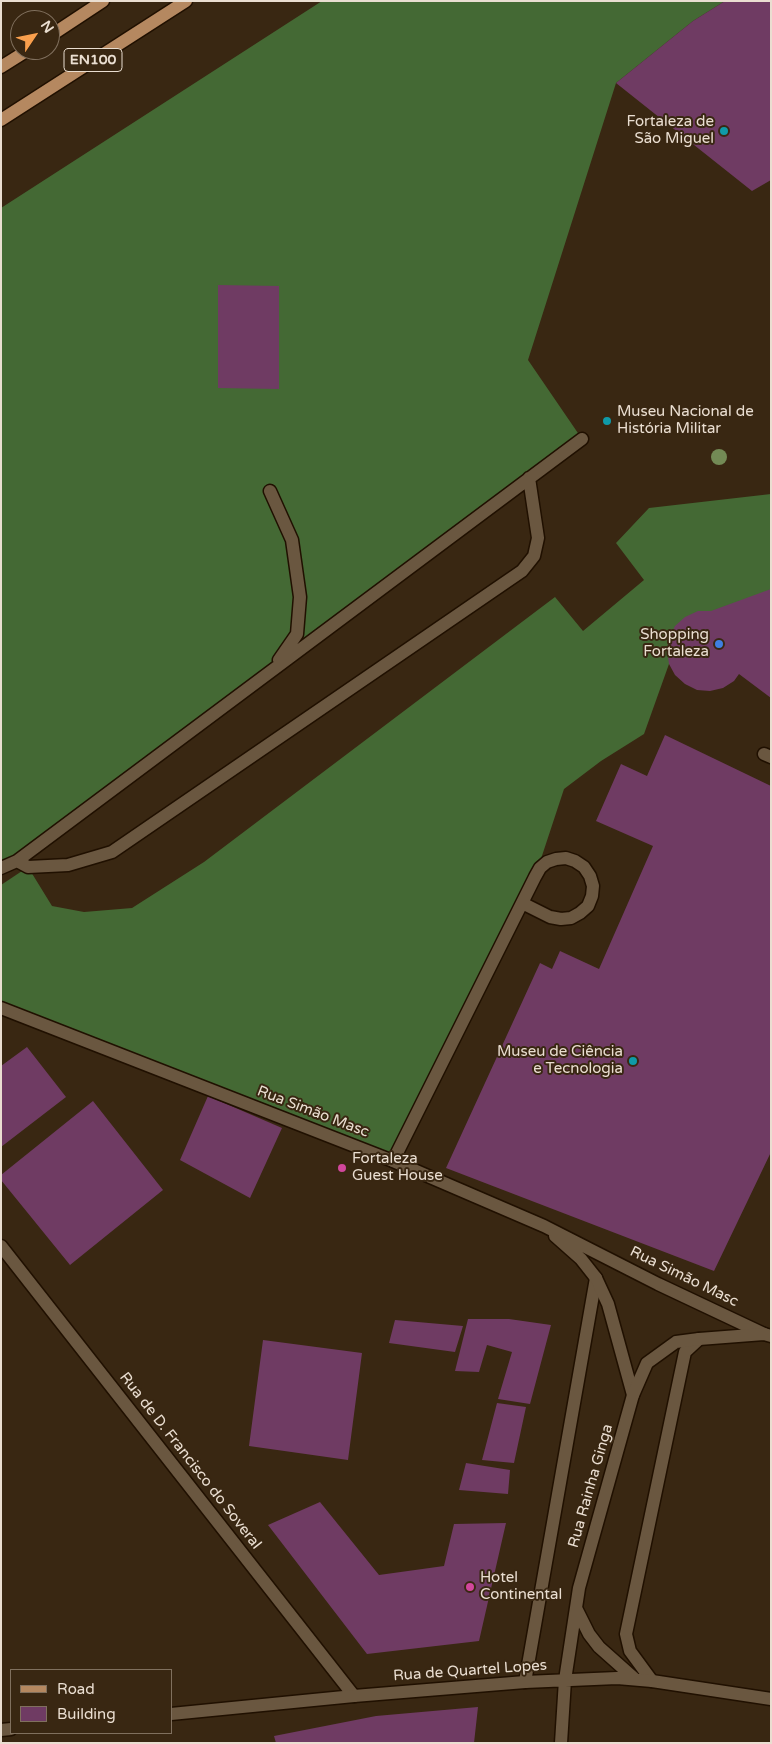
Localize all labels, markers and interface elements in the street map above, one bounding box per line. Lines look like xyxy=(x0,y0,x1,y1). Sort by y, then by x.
north arrow xyxy=(10,10,60,60)
text: N xyxy=(37,17,57,36)
road number: EN100 xyxy=(64,48,122,72)
place label: Fortaleza de São Miguel xyxy=(626,113,714,148)
marker: Fortaleza de São Miguel xyxy=(718,125,730,137)
place label: Museu Nacional de História Militar xyxy=(617,403,754,438)
marker: Museu Nacional de História Militar xyxy=(601,415,613,427)
place label: Shopping Fortaleza xyxy=(640,626,709,661)
marker: Shopping Fortaleza xyxy=(713,638,725,650)
place label: Museu de Ciência e Tecnologia xyxy=(497,1043,623,1078)
marker: Museu de Ciência e Tecnologia xyxy=(627,1055,639,1067)
street label: Rua Simão Masc xyxy=(255,1082,371,1142)
place label: Fortaleza Guest House xyxy=(352,1150,443,1185)
marker: Fortaleza Guest House xyxy=(336,1162,348,1174)
street label: Rua Simão Masc xyxy=(627,1243,741,1311)
street label: Rua de D. Francisco do Soveral xyxy=(115,1369,265,1553)
street label: Rua Rainha Ginga xyxy=(565,1422,617,1550)
place label: Hotel Continental xyxy=(480,1569,562,1604)
marker: Hotel Continental xyxy=(464,1581,476,1593)
street label: Rua de Quartel Lopes xyxy=(393,1657,547,1685)
legend xyxy=(10,1669,172,1734)
text: Road xyxy=(57,1680,95,1698)
text: Building xyxy=(57,1705,116,1723)

